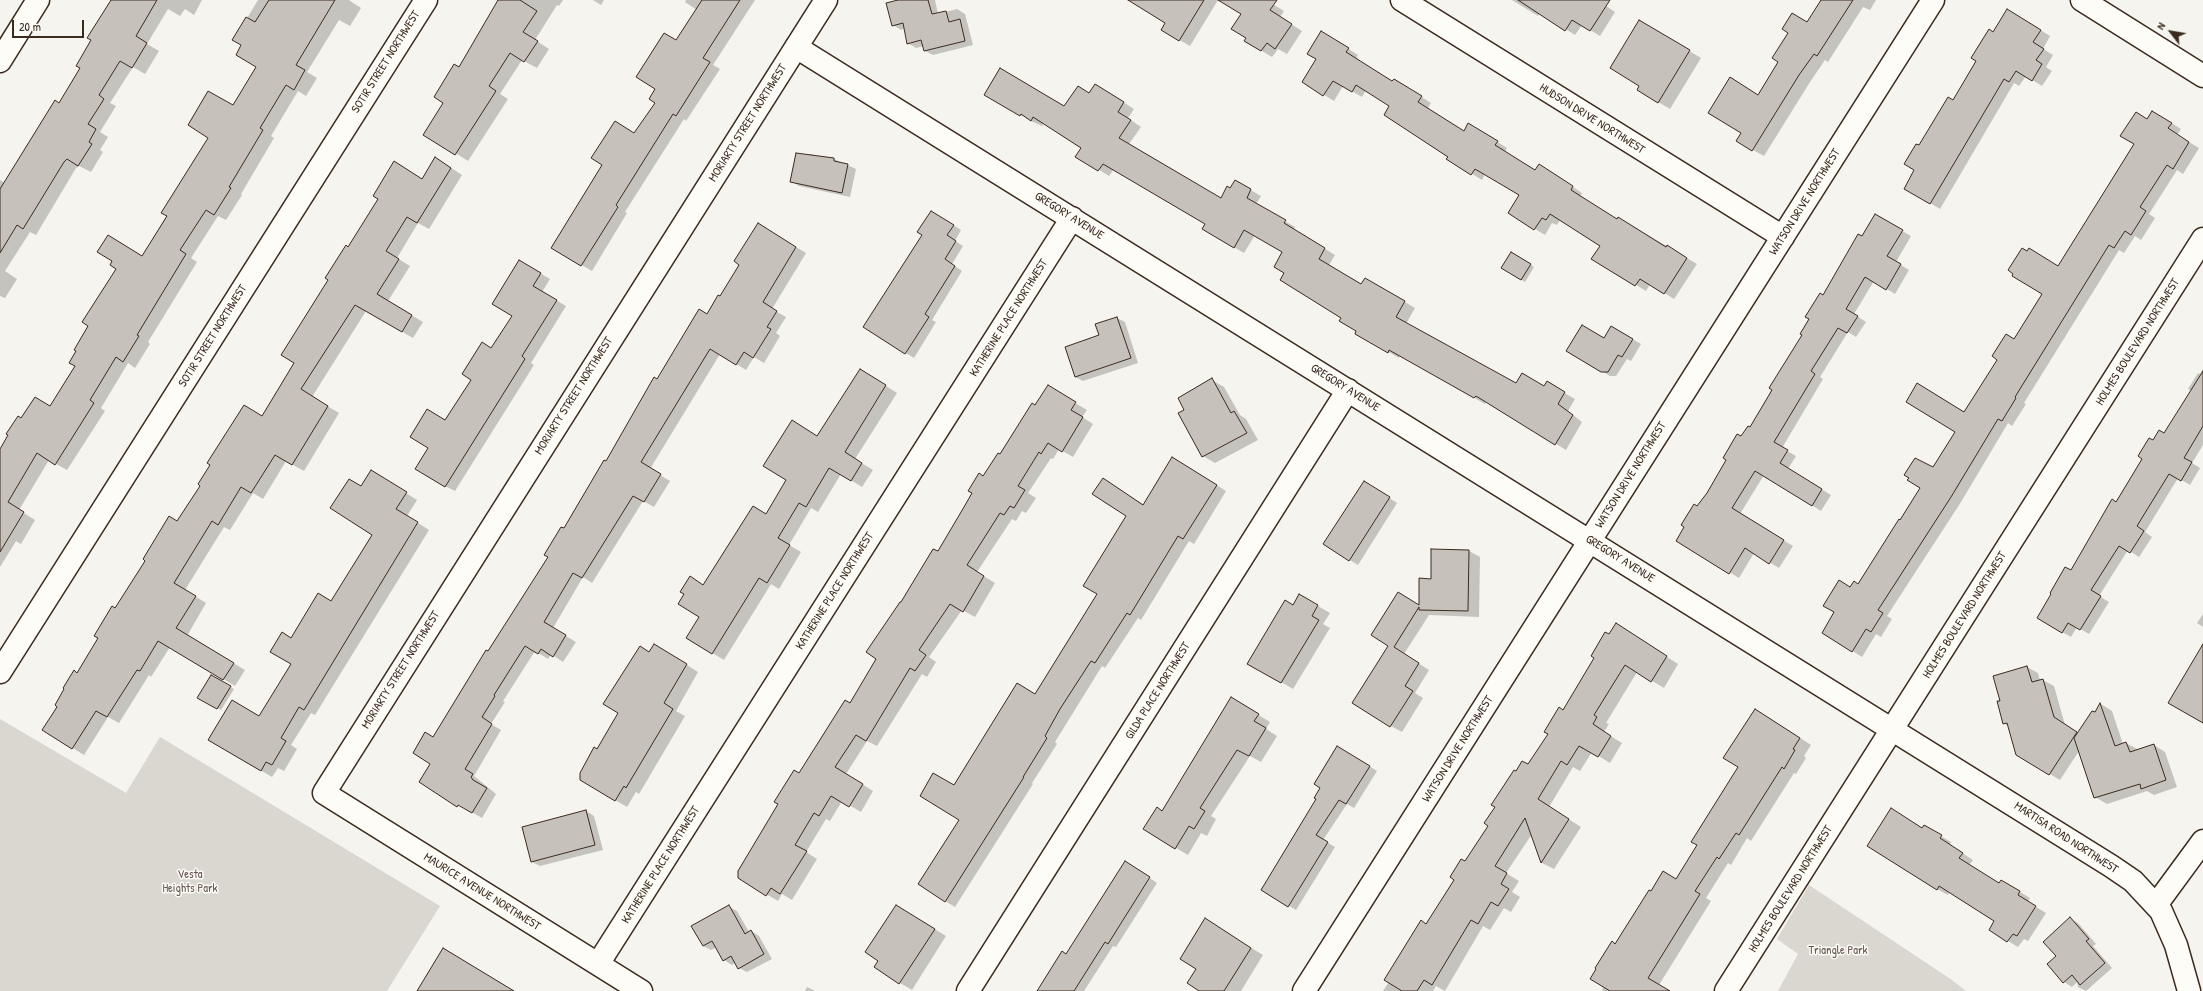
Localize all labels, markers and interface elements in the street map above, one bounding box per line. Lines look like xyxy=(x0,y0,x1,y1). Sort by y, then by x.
street label: SOTIR STREET NORTHWEST xyxy=(349,8,423,116)
scale bar xyxy=(14,12,86,38)
north arrow xyxy=(2151,12,2191,52)
text: 20 m xyxy=(19,18,41,35)
text: N xyxy=(2153,20,2168,32)
street label: MORIARTY STREET NORTHWEST xyxy=(706,61,790,185)
street label: HUDSON DRIVE NORTHWEST xyxy=(1537,81,1647,157)
street label: WATSON DRIVE NORTHWEST xyxy=(1766,146,1844,258)
street label: GREGORY AVENUE xyxy=(1032,189,1106,243)
street label: KATHERINE PLACE NORTHWEST xyxy=(967,257,1051,379)
street label: HOLMES BOULEVARD NORTHWEST xyxy=(2093,276,2183,408)
street label: SOTIR STREET NORTHWEST xyxy=(176,282,250,390)
street label: MORIARTY STREET NORTHWEST xyxy=(532,334,616,458)
street label: GREGORY AVENUE xyxy=(1308,361,1382,415)
street label: WATSON DRIVE NORTHWEST xyxy=(1592,419,1670,531)
street label: KATHERINE PLACE NORTHWEST xyxy=(793,530,877,652)
street label: GREGORY AVENUE xyxy=(1583,532,1657,586)
street label: HOLMES BOULEVARD NORTHWEST xyxy=(1920,549,2010,681)
street label: MORIARTY STREET NORTHWEST xyxy=(359,608,443,732)
street label: GILDA PLACE NORTHWEST xyxy=(1122,640,1194,742)
street label: WATSON DRIVE NORTHWEST xyxy=(1419,693,1497,805)
street label: MARTISA ROAD NORTHWEST xyxy=(2011,799,2121,877)
street label: KATHERINE PLACE NORTHWEST xyxy=(619,804,703,926)
street label: HOLMES BOULEVARD NORTHWEST xyxy=(1746,823,1836,955)
street label: MAURICE AVENUE NORTHWEST xyxy=(421,850,543,934)
park label: Vesta Heights Park xyxy=(162,868,218,896)
park label: Triangle Park xyxy=(1808,944,1868,958)

